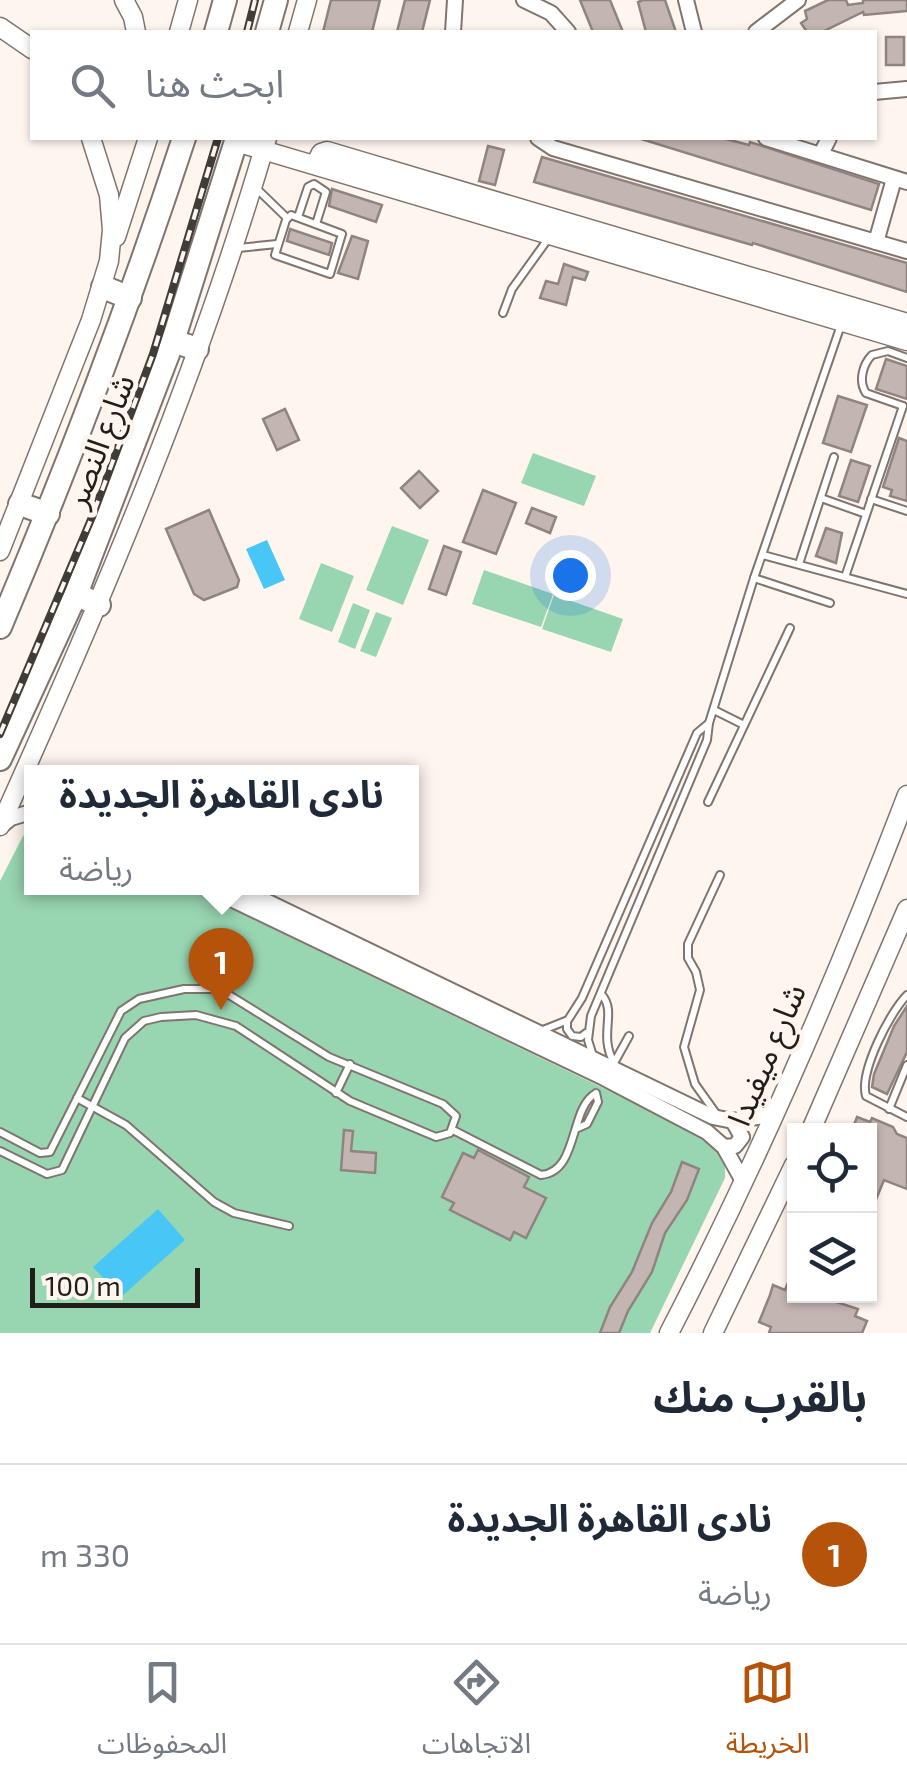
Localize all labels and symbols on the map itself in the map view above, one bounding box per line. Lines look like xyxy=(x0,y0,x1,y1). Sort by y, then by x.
street label: شارع النصر xyxy=(55,368,147,516)
your location xyxy=(545,550,596,601)
pin: 1 xyxy=(188,928,254,1010)
street label: شارع ميفيدا xyxy=(718,977,819,1134)
scale bar xyxy=(30,1263,200,1308)

